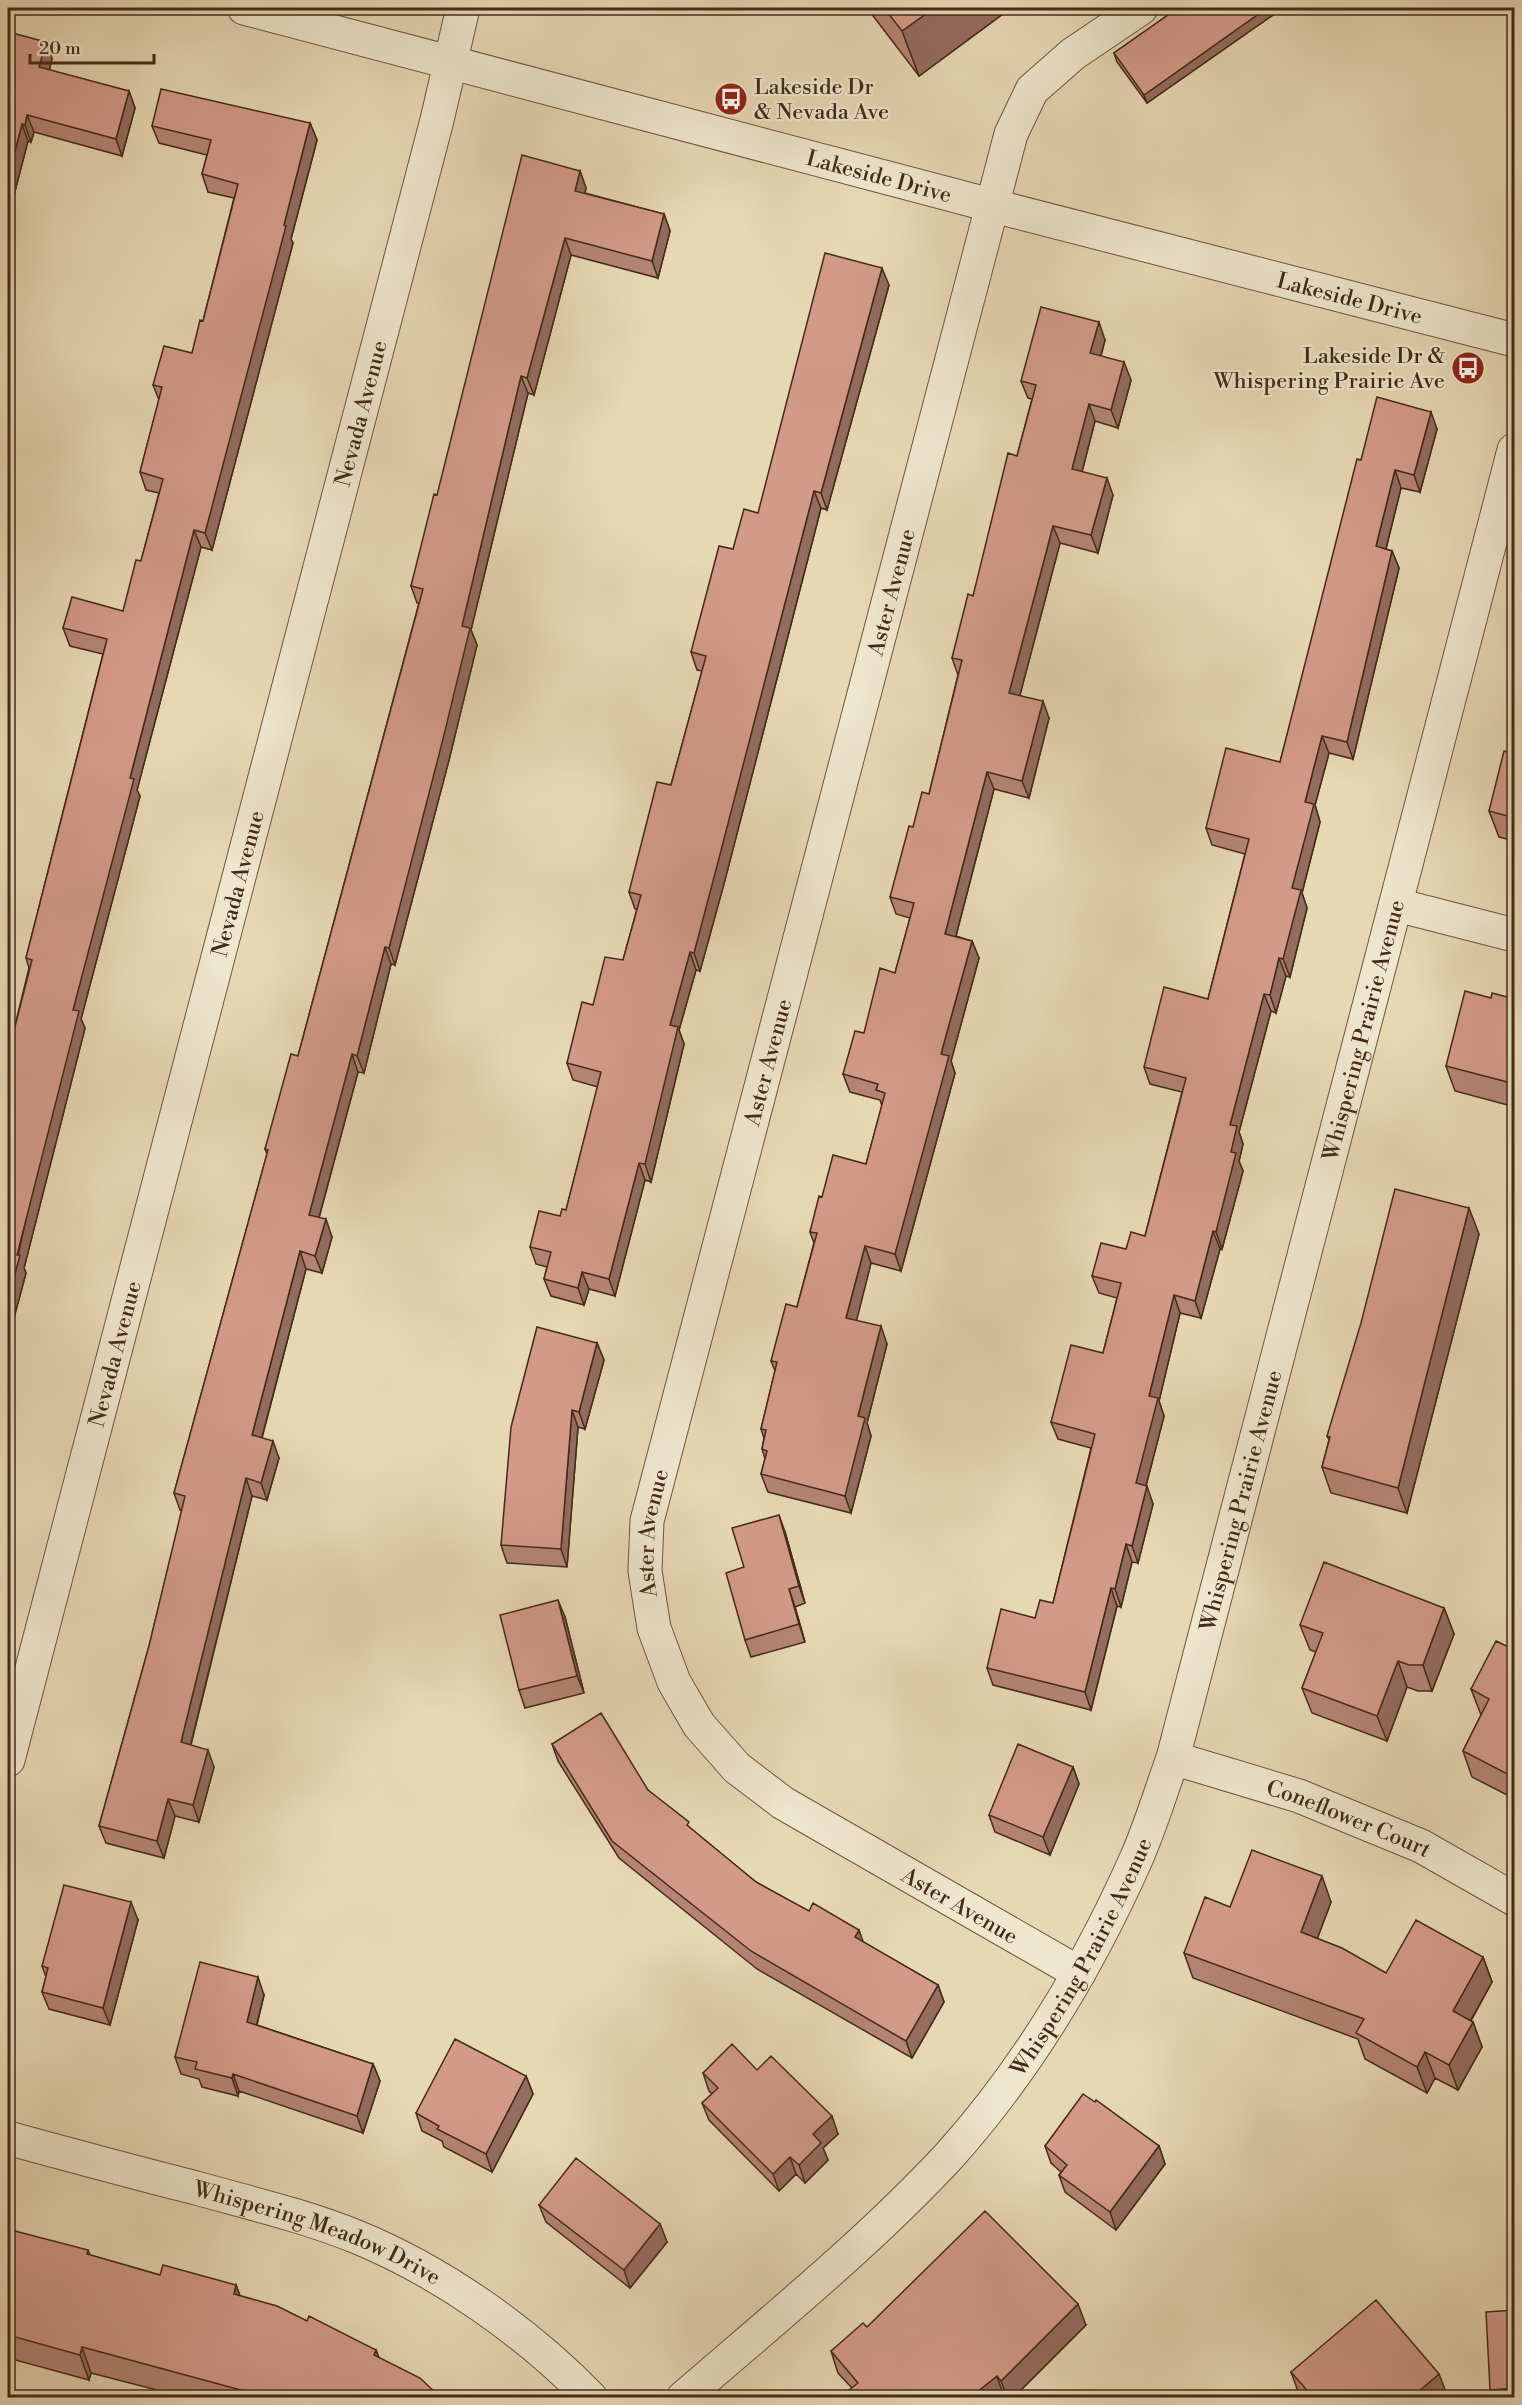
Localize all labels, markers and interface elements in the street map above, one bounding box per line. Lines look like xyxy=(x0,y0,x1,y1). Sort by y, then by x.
scale bar xyxy=(30,27,154,65)
text: 20 m xyxy=(39,37,81,60)
place label: Lakeside Dr & Nevada Ave xyxy=(754,74,889,126)
bus stop icon: Lakeside Dr & Nevada Ave xyxy=(713,81,749,117)
street label: Lakeside Drive xyxy=(803,145,954,209)
street label: Lakeside Drive xyxy=(1274,267,1425,331)
street label: Nevada Avenue xyxy=(330,338,394,490)
place label: Lakeside Dr & Whispering Prairie Ave xyxy=(1213,343,1445,395)
bus stop icon: Lakeside Dr & Whispering Prairie Ave xyxy=(1450,350,1486,386)
street label: Aster Avenue xyxy=(862,526,922,660)
street label: Nevada Avenue xyxy=(207,808,271,960)
street label: Whispering Prairie Avenue xyxy=(1317,897,1411,1165)
street label: Aster Avenue xyxy=(739,996,798,1130)
street label: Nevada Avenue xyxy=(84,1278,148,1430)
street label: Whispering Prairie Avenue xyxy=(1194,1367,1289,1635)
street label: Aster Avenue xyxy=(633,1466,675,1600)
street label: Coneflower Court xyxy=(1263,1775,1436,1864)
street label: Whispering Prairie Avenue xyxy=(1005,1834,1159,2083)
street label: Aster Avenue xyxy=(895,1862,1022,1951)
street label: Whispering Meadow Drive xyxy=(190,2176,445,2291)

